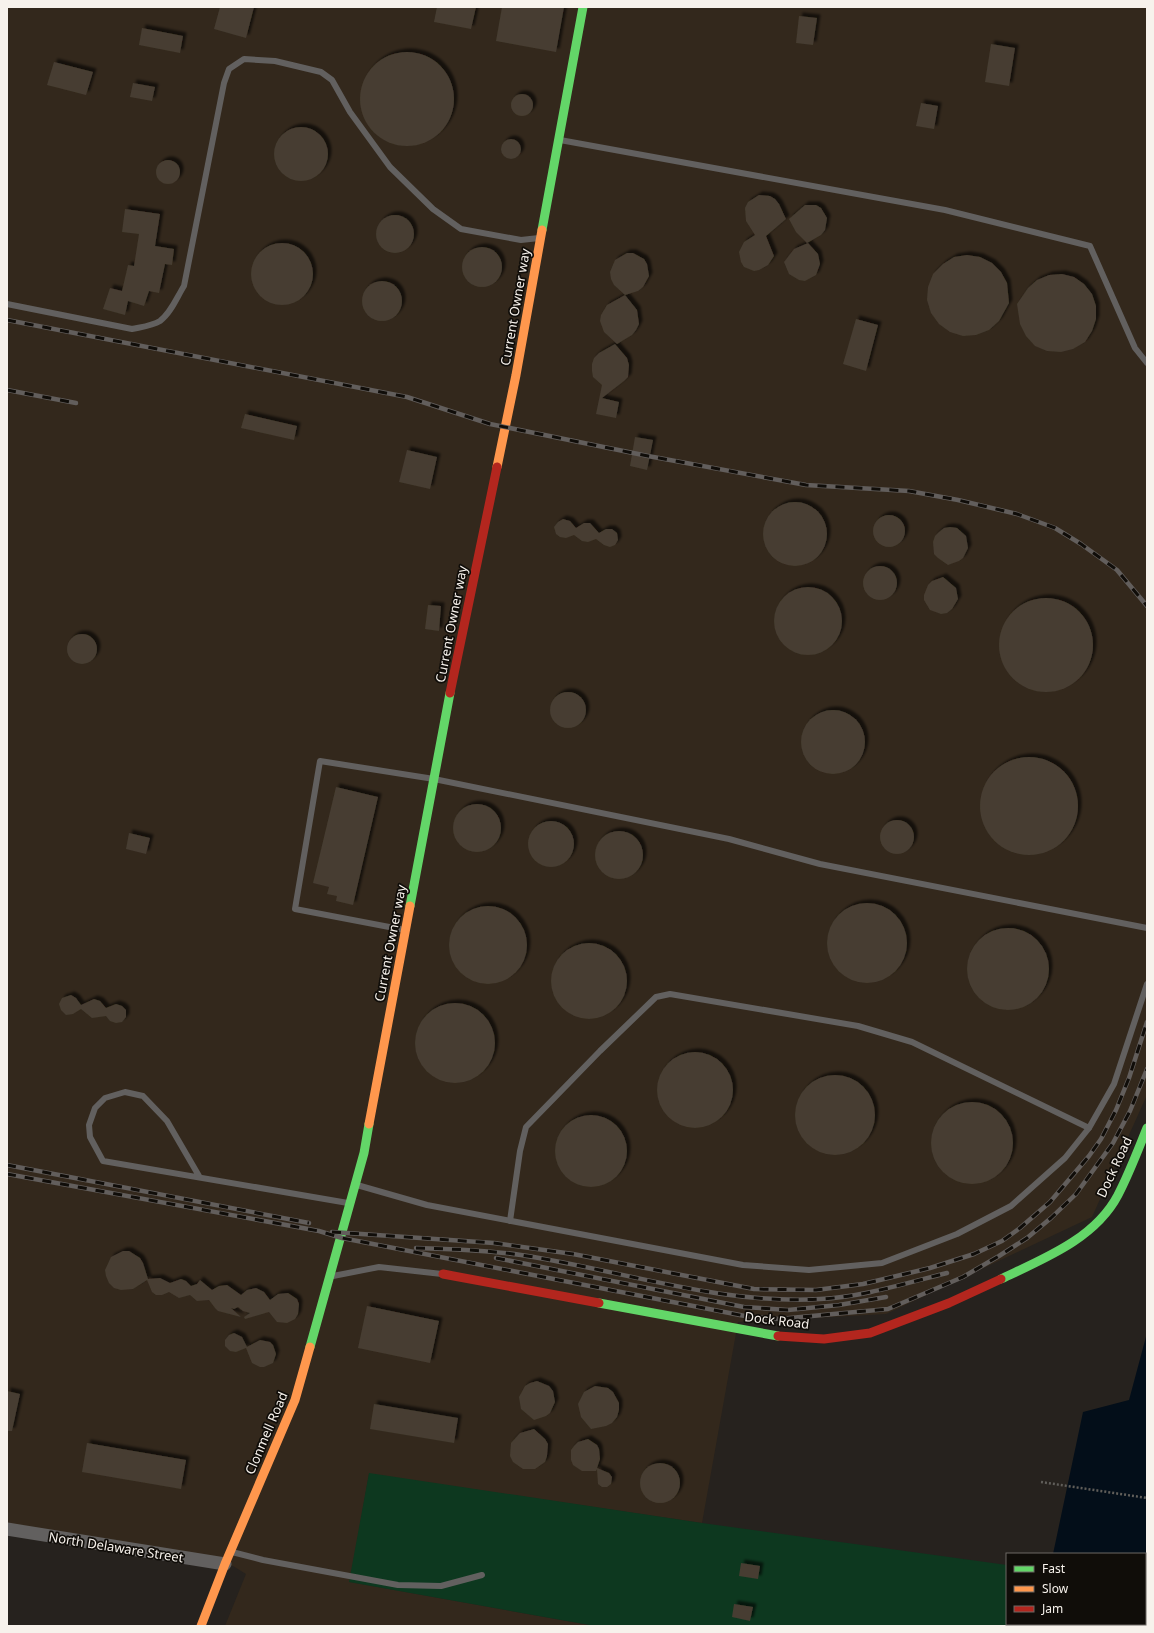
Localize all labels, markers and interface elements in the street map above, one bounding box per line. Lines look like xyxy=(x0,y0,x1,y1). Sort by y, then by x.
street label: Current Owner way xyxy=(496,247,534,367)
street label: Current Owner way xyxy=(431,564,471,684)
street label: Current Owner way xyxy=(370,883,410,1003)
street label: Dock Road xyxy=(1092,1134,1136,1200)
street label: Dock Road xyxy=(744,1307,810,1333)
street label: Clonmell Road xyxy=(240,1389,292,1477)
street label: North Delaware Street xyxy=(47,1527,185,1567)
legend xyxy=(1006,1553,1146,1625)
text: Fast xyxy=(1042,1560,1066,1577)
text: Slow xyxy=(1042,1580,1069,1597)
text: Jam xyxy=(1041,1600,1063,1617)

